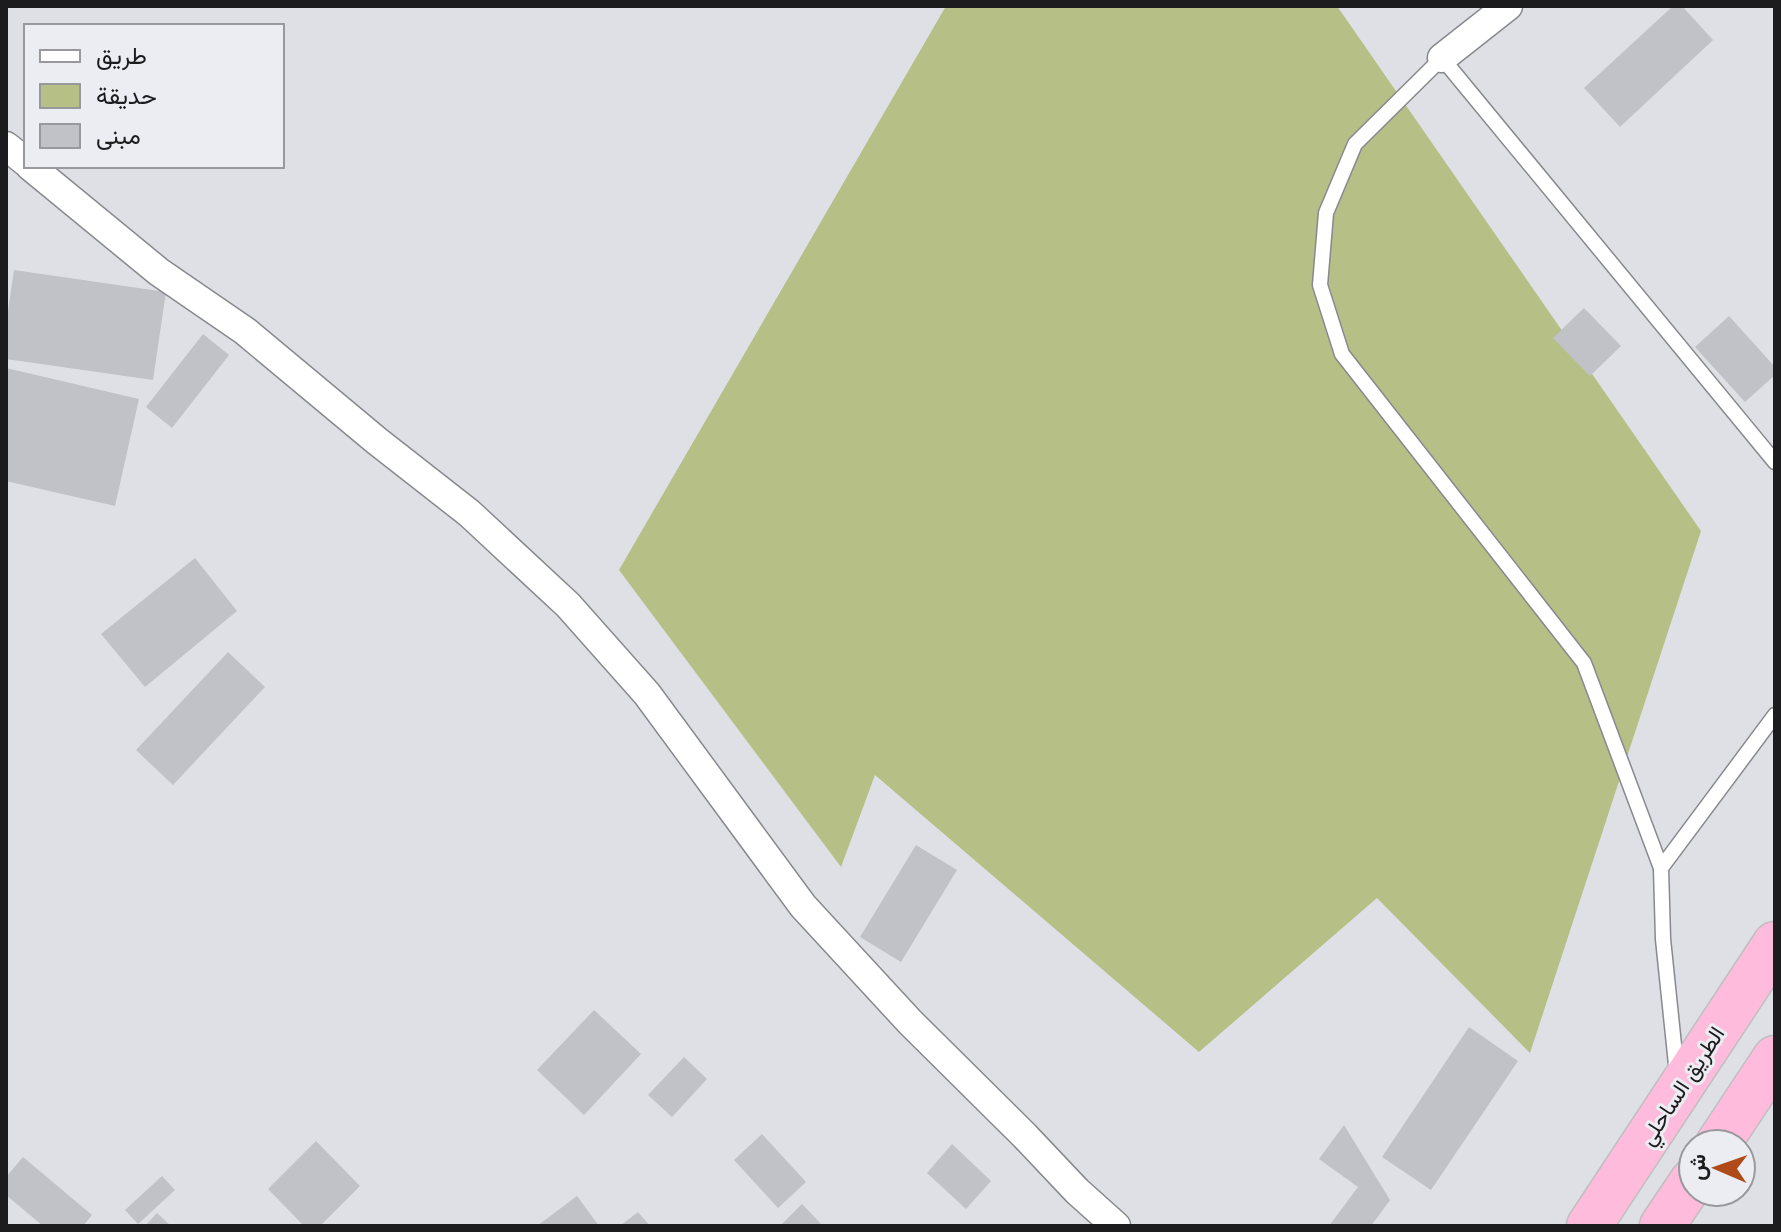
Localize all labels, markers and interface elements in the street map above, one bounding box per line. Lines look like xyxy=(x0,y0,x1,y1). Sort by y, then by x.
legend xyxy=(24,24,284,168)
text: طريق xyxy=(96,41,147,71)
text: حديقة xyxy=(96,81,157,110)
text: مبنى xyxy=(96,121,141,150)
street label: الطريق الساحلي xyxy=(1634,1022,1735,1153)
north arrow xyxy=(1677,1128,1757,1208)
text: ش xyxy=(1684,1154,1711,1181)

